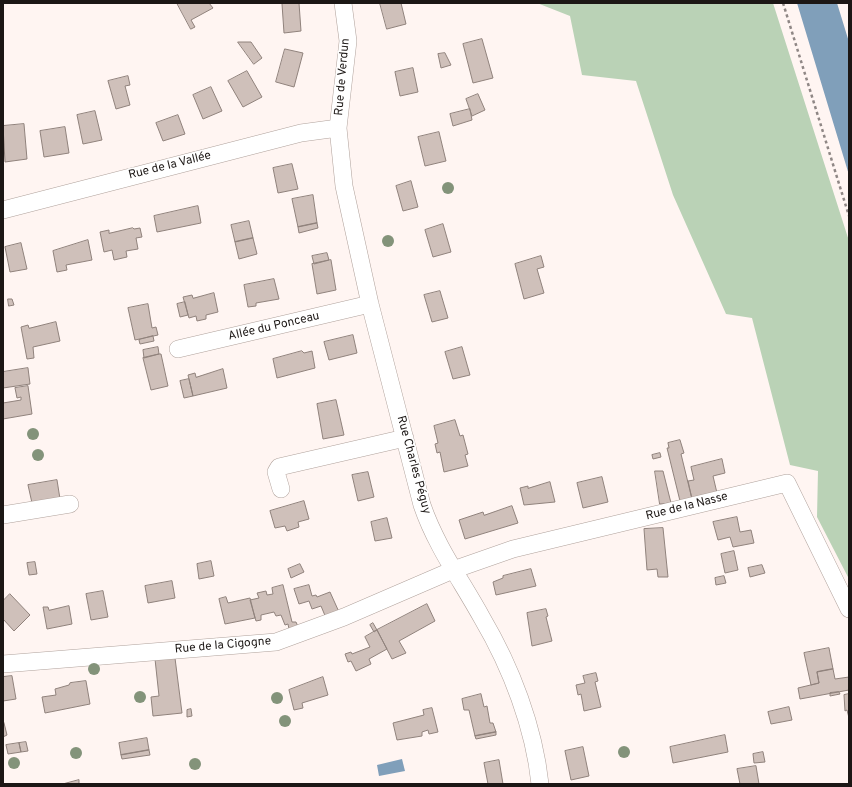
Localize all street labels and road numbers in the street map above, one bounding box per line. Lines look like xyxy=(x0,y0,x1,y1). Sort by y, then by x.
street label: Rue de Verdun xyxy=(332,38,354,116)
street label: Rue de la Vallée xyxy=(127,149,213,183)
street label: Allée du Ponceau xyxy=(227,310,321,344)
street label: Rue Charles Péguy xyxy=(393,414,433,516)
street label: Rue de la Nasse xyxy=(644,490,730,524)
street label: Rue de la Cigogne xyxy=(174,635,272,657)

